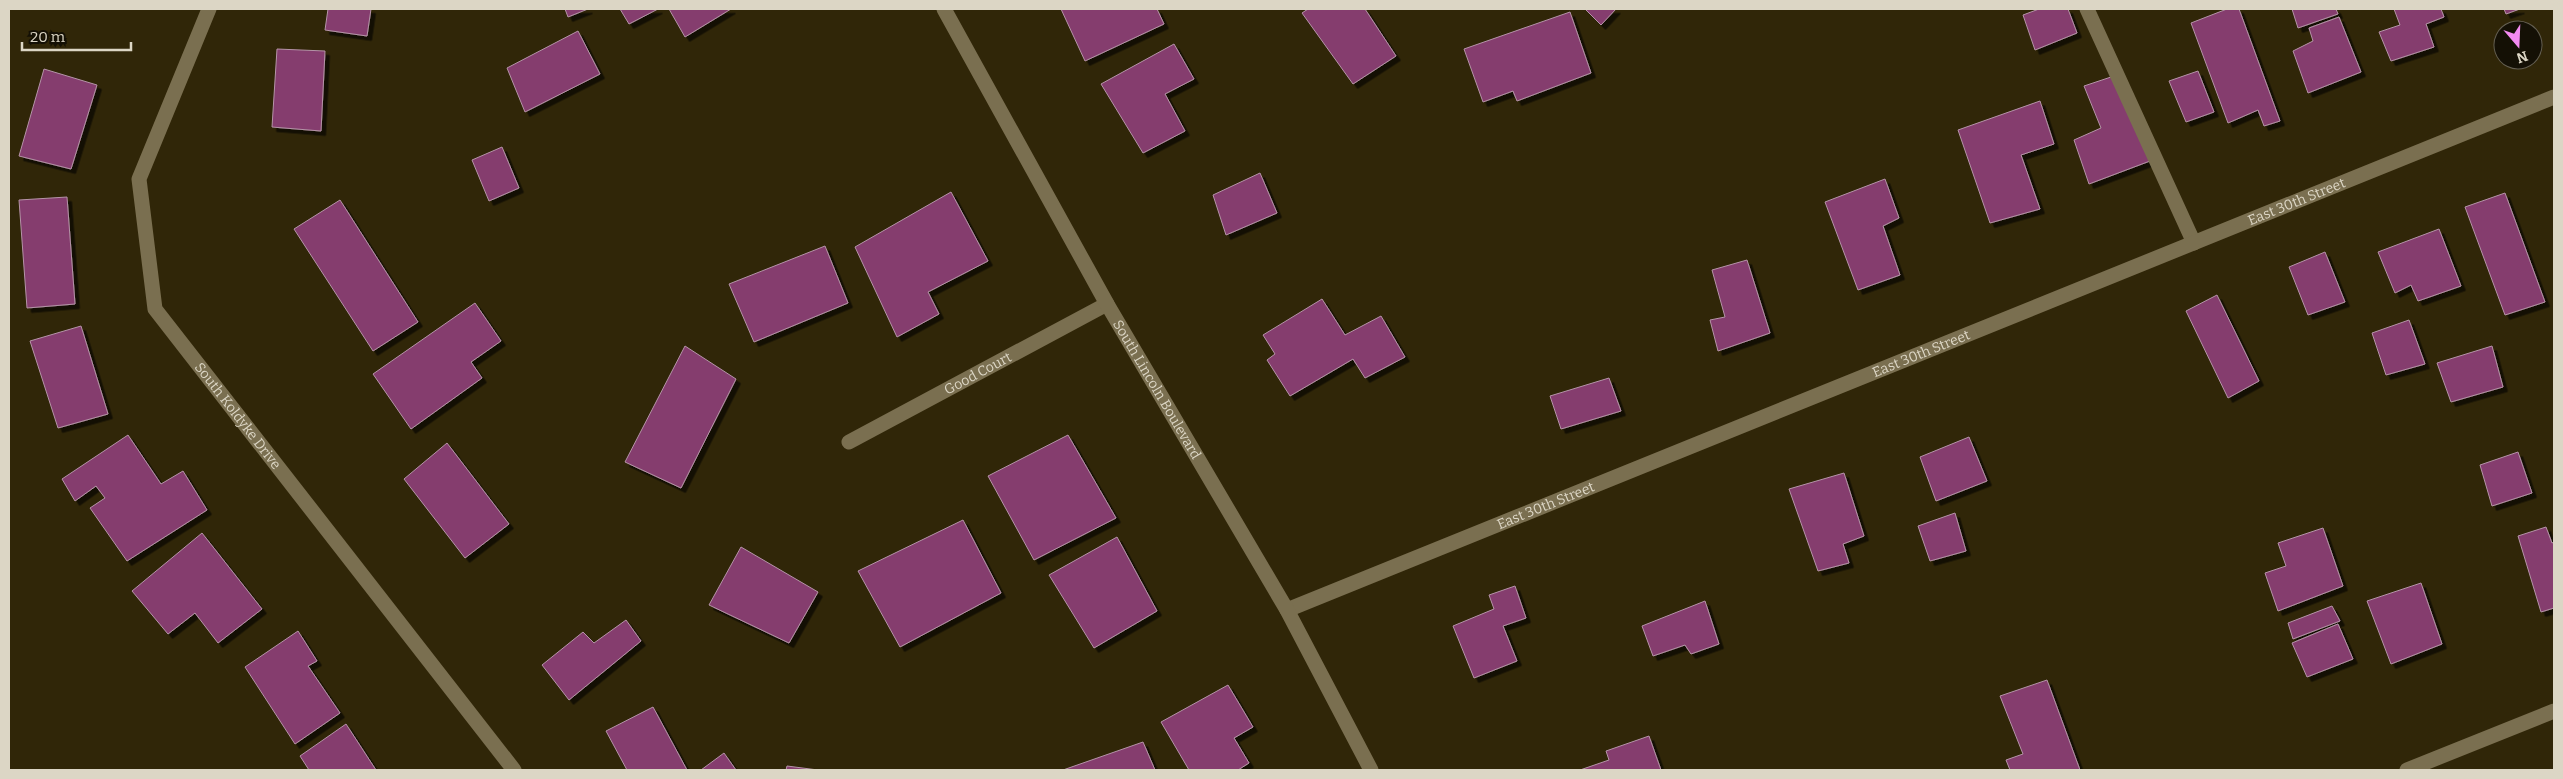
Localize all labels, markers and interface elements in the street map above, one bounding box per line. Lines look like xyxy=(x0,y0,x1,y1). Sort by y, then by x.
scale bar xyxy=(22,20,131,52)
north arrow xyxy=(2493,20,2543,70)
text: 20 m xyxy=(30,28,66,46)
text: N xyxy=(2514,47,2530,67)
street label: East 30th Street xyxy=(2245,174,2348,229)
street label: South Lincoln Boulevard xyxy=(1110,317,1205,462)
street label: East 30th Street xyxy=(1870,326,1972,381)
street label: Good Court xyxy=(941,348,1014,398)
street label: South Koldyke Drive xyxy=(191,359,285,472)
street label: East 30th Street xyxy=(1494,478,1597,533)

